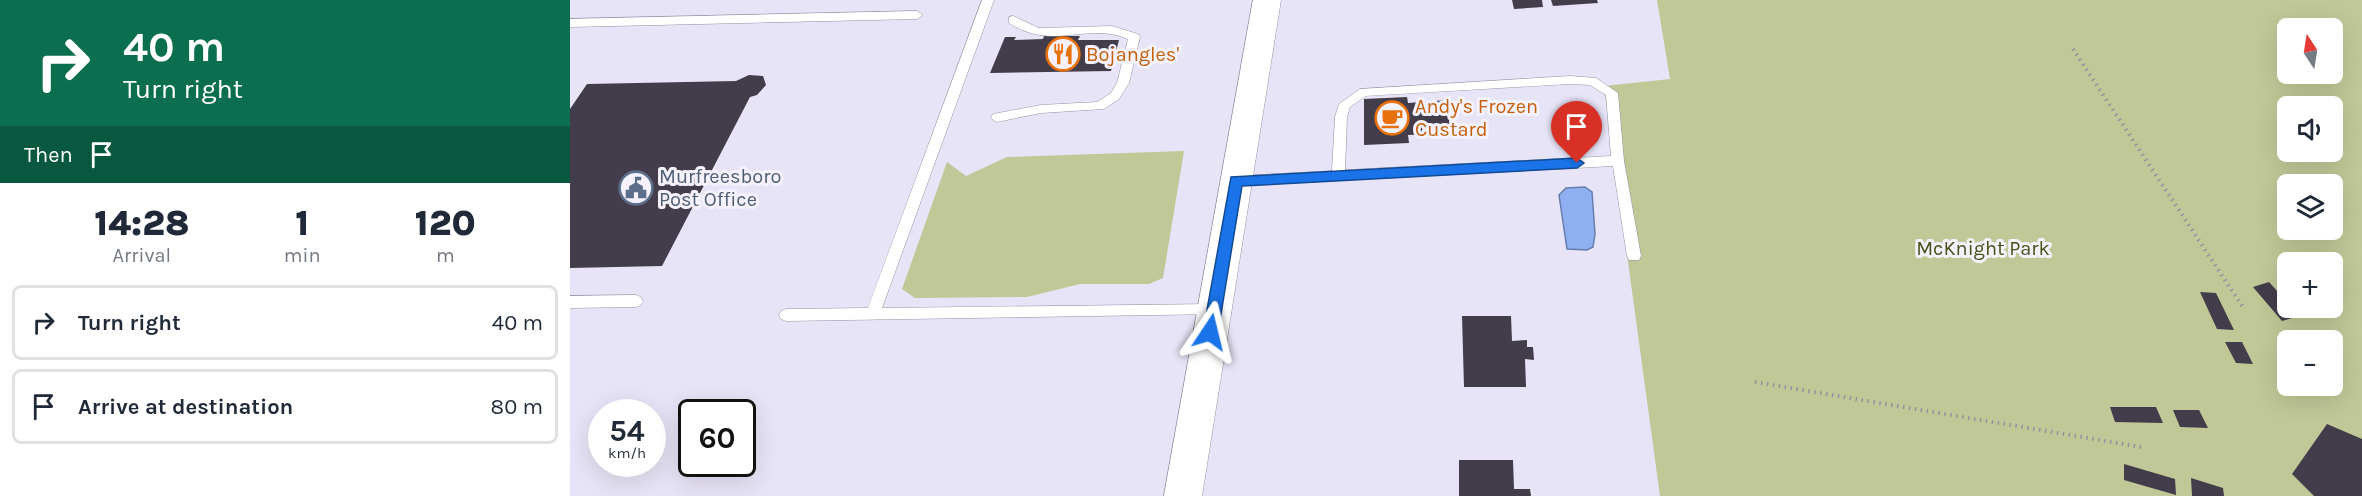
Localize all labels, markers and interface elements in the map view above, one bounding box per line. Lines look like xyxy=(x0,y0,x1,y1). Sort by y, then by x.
north arrow xyxy=(2277,18,2343,84)
map controls xyxy=(2277,18,2343,396)
text: 40 m xyxy=(123,22,225,72)
icon: right xyxy=(24,24,102,102)
restaurant icon: Bojangles' xyxy=(1045,36,1081,72)
place label: Bojangles' xyxy=(1086,43,1179,66)
text: Turn right xyxy=(123,73,243,105)
place label: Andy's Frozen Custard xyxy=(1415,95,1538,141)
button: sound xyxy=(2277,96,2343,162)
cafe icon: Andy's Frozen Custard xyxy=(1374,100,1410,136)
pin xyxy=(1551,101,1602,163)
icon: arrive xyxy=(1560,110,1593,143)
icon: arrive xyxy=(85,138,118,171)
text: Then xyxy=(24,142,73,168)
place label: Murfreesboro Post Office xyxy=(659,165,781,211)
public building icon: Murfreesboro Post Office xyxy=(618,170,654,206)
button: layers xyxy=(2277,174,2343,240)
text: 14:28 xyxy=(94,202,189,244)
text: 1 xyxy=(295,202,309,244)
text: 120 xyxy=(415,202,476,244)
park label: McKnight Park xyxy=(1916,237,2050,260)
text: Arrival xyxy=(113,244,171,267)
text: min xyxy=(284,244,320,267)
text: m xyxy=(436,244,455,267)
button: + xyxy=(2277,252,2343,318)
position arrow xyxy=(1178,300,1242,364)
icon: right xyxy=(27,306,60,339)
text: Turn right xyxy=(78,310,181,336)
text: 40 m xyxy=(492,310,543,336)
button: − xyxy=(2277,330,2343,396)
icon: arrive xyxy=(27,390,60,423)
text: Arrive at destination xyxy=(78,394,293,420)
text: 80 m xyxy=(491,394,543,420)
speed limit sign: 60 xyxy=(678,399,756,477)
text: 54 xyxy=(609,413,645,449)
text: km/h xyxy=(608,444,646,462)

